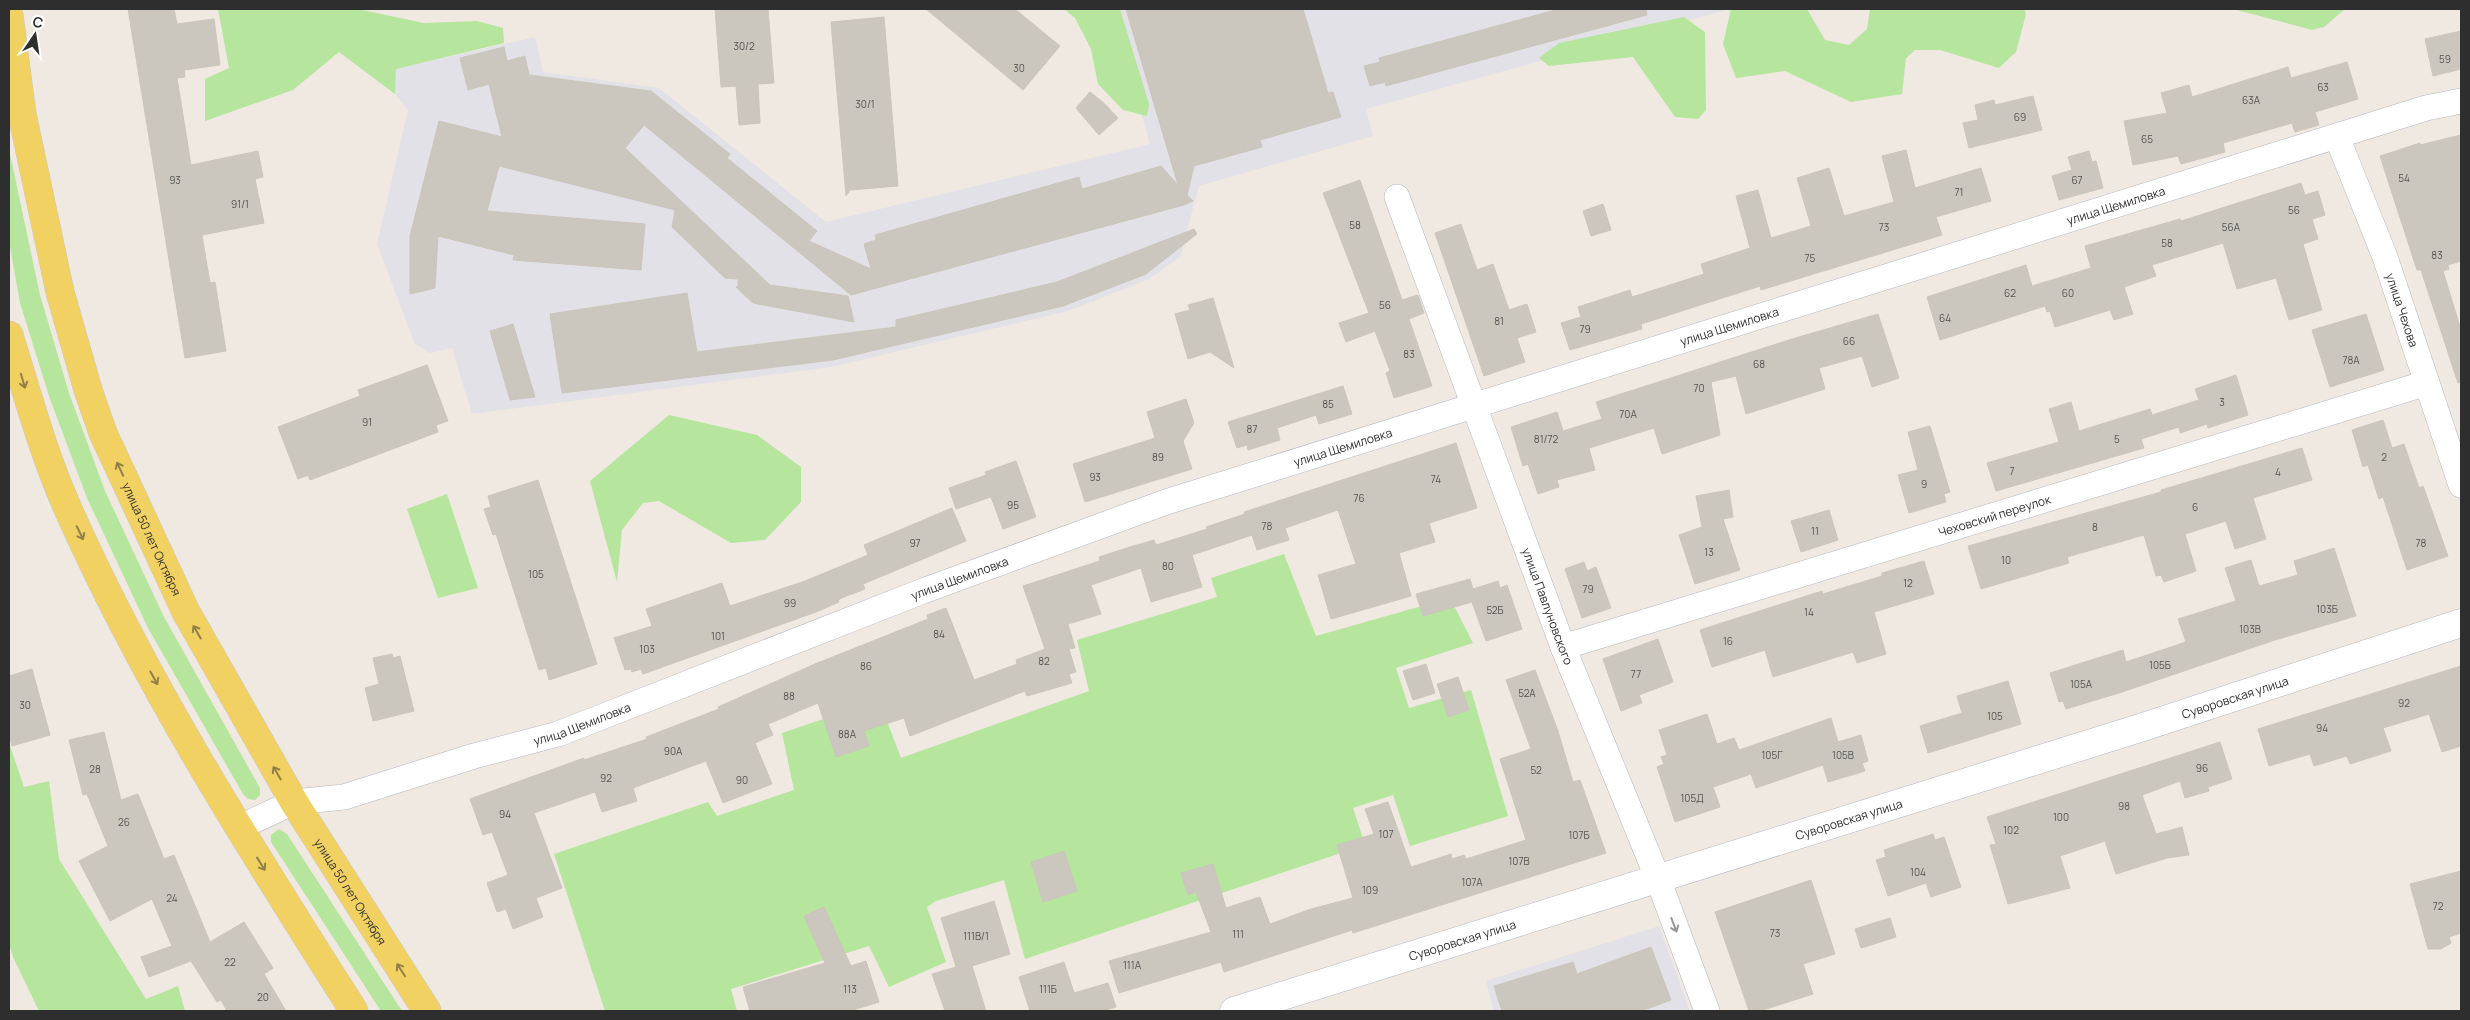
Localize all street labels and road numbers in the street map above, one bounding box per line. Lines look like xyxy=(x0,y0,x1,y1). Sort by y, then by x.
street label: улица Щемиловка xyxy=(2064,182,2167,228)
street label: улица Чехова xyxy=(2382,271,2423,349)
street label: улица Щемиловка xyxy=(1678,302,1781,349)
street label: улица Щемиловка xyxy=(1291,423,1394,470)
street label: улица 50 лет Октября xyxy=(118,479,186,598)
street label: Чеховский переулок xyxy=(1936,490,2054,540)
street label: улица Павлуновского xyxy=(1518,545,1578,667)
street label: улица Щемиловка xyxy=(908,552,1011,603)
street label: Суворовская улица xyxy=(2179,672,2290,722)
street label: улица Щемиловка xyxy=(531,698,633,749)
street label: Суворовская улица xyxy=(1793,794,1904,844)
street label: улица 50 лет Октября xyxy=(311,835,391,948)
street label: Суворовская улица xyxy=(1406,915,1518,964)

